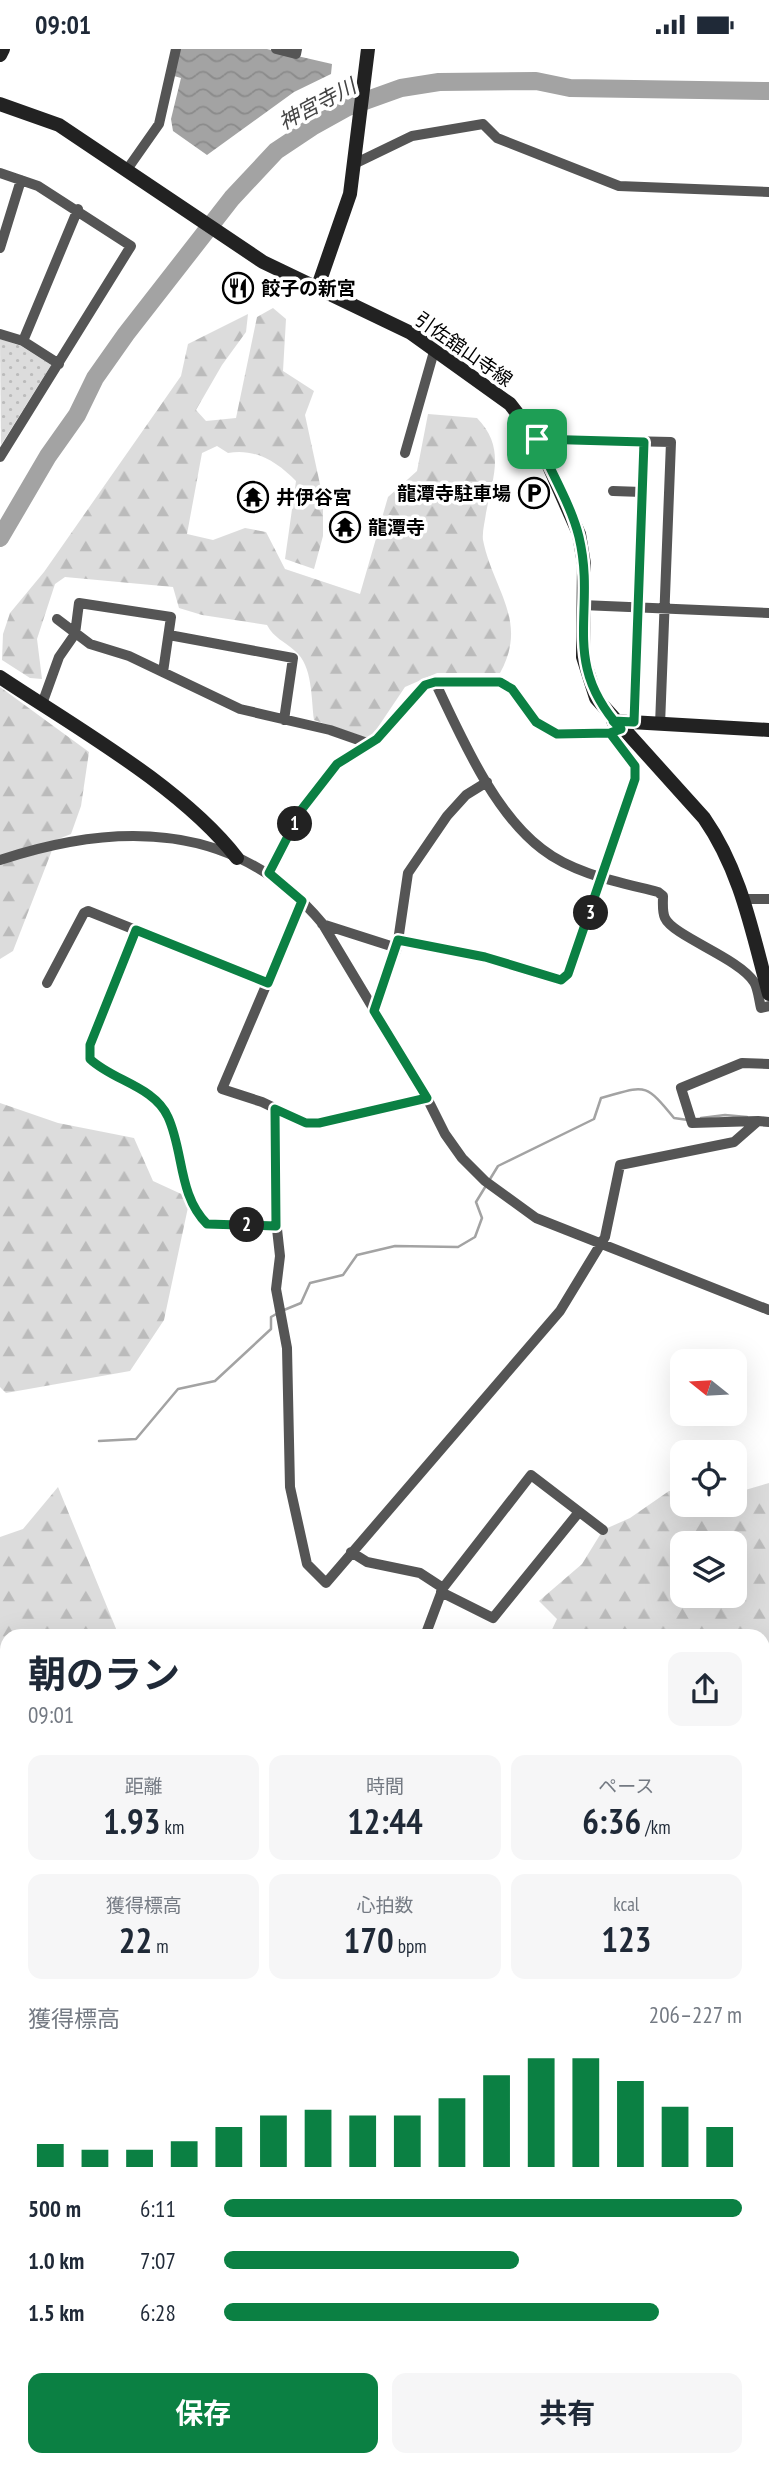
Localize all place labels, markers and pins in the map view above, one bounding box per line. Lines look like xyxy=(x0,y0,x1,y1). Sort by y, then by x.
restaurant icon: 餃子の新宮 xyxy=(221,271,255,305)
place label: 餃子の新宮 xyxy=(261,276,356,300)
pin xyxy=(507,409,567,469)
parking icon: 龍潭寺駐車場 xyxy=(517,476,551,510)
temple icon: 井伊谷宮 xyxy=(236,480,270,514)
place label: 龍潭寺駐車場 xyxy=(397,481,511,505)
place label: 井伊谷宮 xyxy=(276,485,352,509)
temple icon: 龍潭寺 xyxy=(328,510,362,544)
place label: 龍潭寺 xyxy=(368,515,425,539)
pin: 1 xyxy=(278,807,312,841)
pin: 3 xyxy=(574,895,608,931)
pin: 2 xyxy=(230,1207,264,1243)

